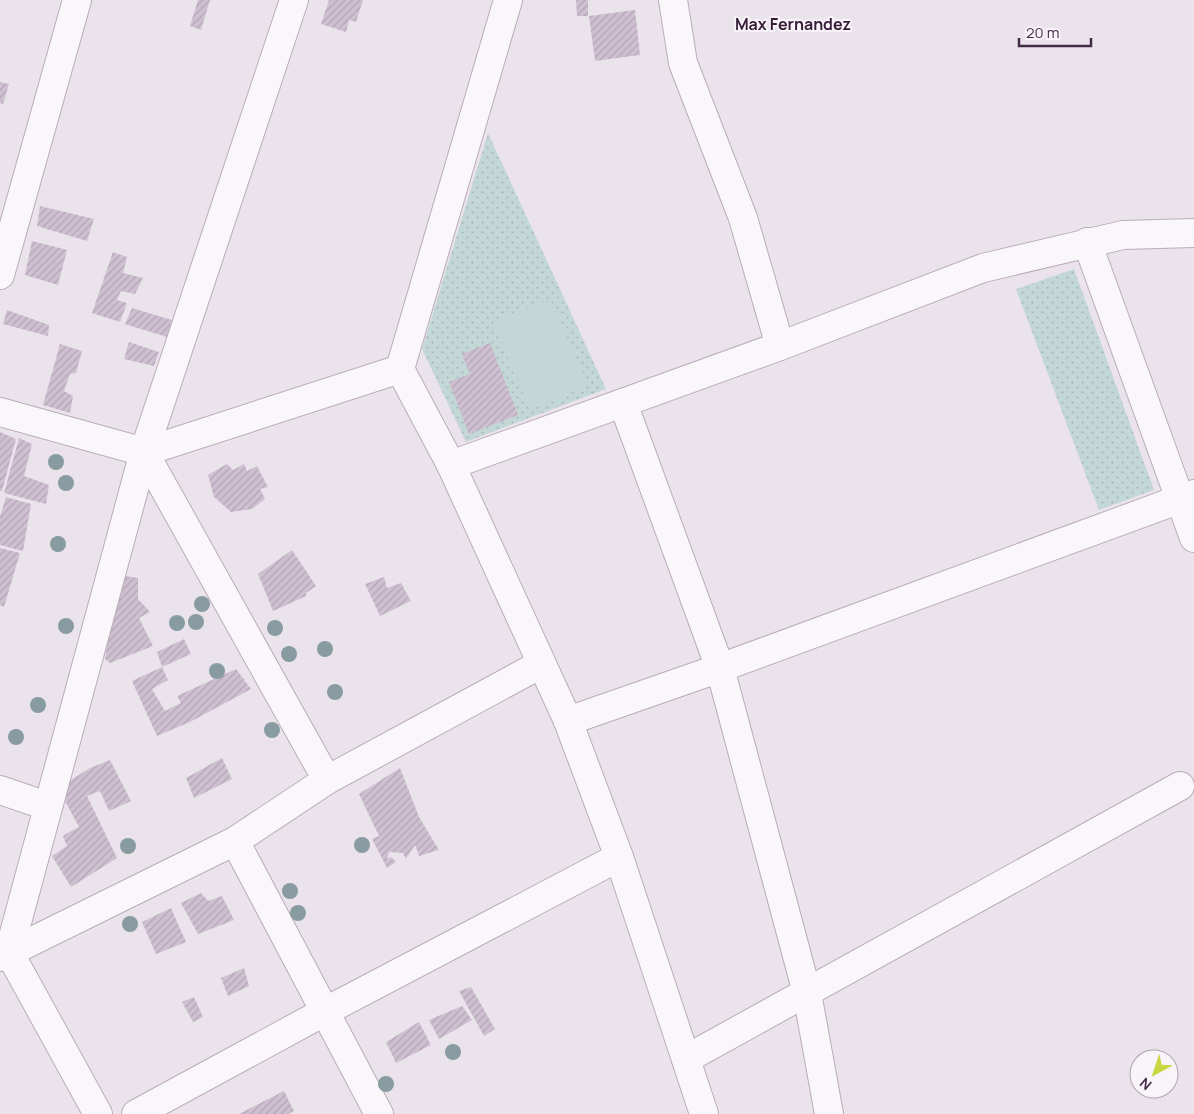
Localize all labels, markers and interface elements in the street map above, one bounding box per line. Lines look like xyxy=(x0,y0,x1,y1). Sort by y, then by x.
district label: Max Fernandez xyxy=(735,13,851,35)
scale bar xyxy=(1019,15,1092,47)
text: 20 m xyxy=(1026,22,1059,43)
north arrow xyxy=(1129,1049,1179,1099)
text: N xyxy=(1135,1074,1155,1095)

